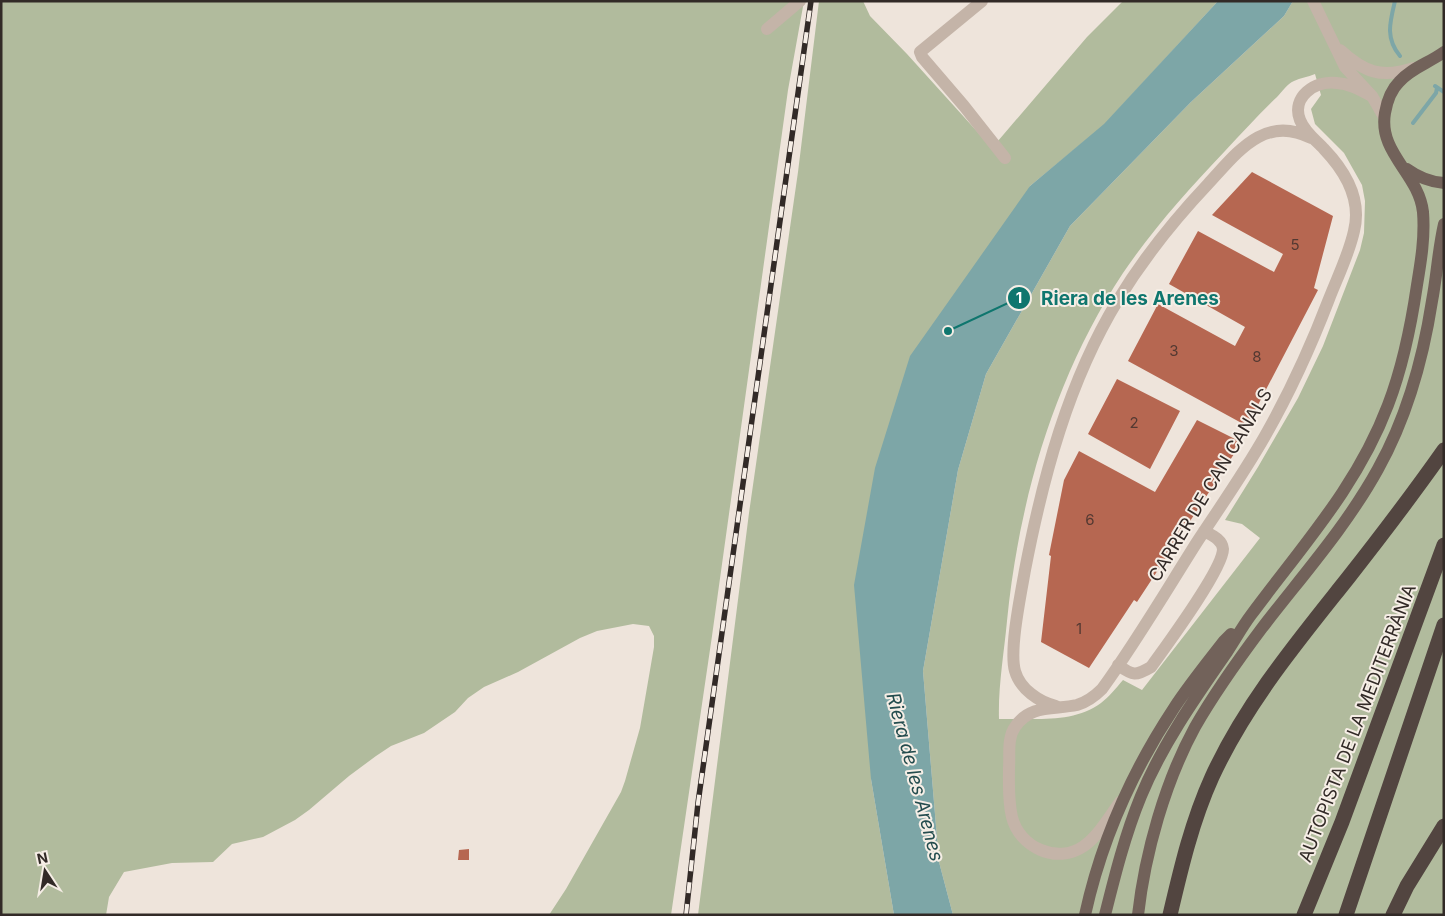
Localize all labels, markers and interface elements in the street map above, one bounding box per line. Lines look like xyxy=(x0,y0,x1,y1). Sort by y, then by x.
house number: 5 xyxy=(1290,235,1300,254)
callout: Riera de les Arenes xyxy=(1006,281,1229,315)
text: Riera de les Arenes xyxy=(1041,287,1219,310)
text: 1 xyxy=(1016,288,1022,307)
house number: 3 xyxy=(1169,341,1179,360)
house number: 8 xyxy=(1252,347,1262,366)
street label: CARRER DE CAN CANALS xyxy=(1144,385,1276,585)
house number: 2 xyxy=(1129,413,1139,432)
house number: 6 xyxy=(1085,510,1095,529)
street label: AUTOPISTA DE LA MEDITERRÀNIA xyxy=(1293,581,1420,865)
house number: 1 xyxy=(1076,619,1082,638)
water label: Riera de les Arenes xyxy=(881,690,949,864)
north arrow xyxy=(20,846,70,896)
text: N xyxy=(35,848,49,867)

